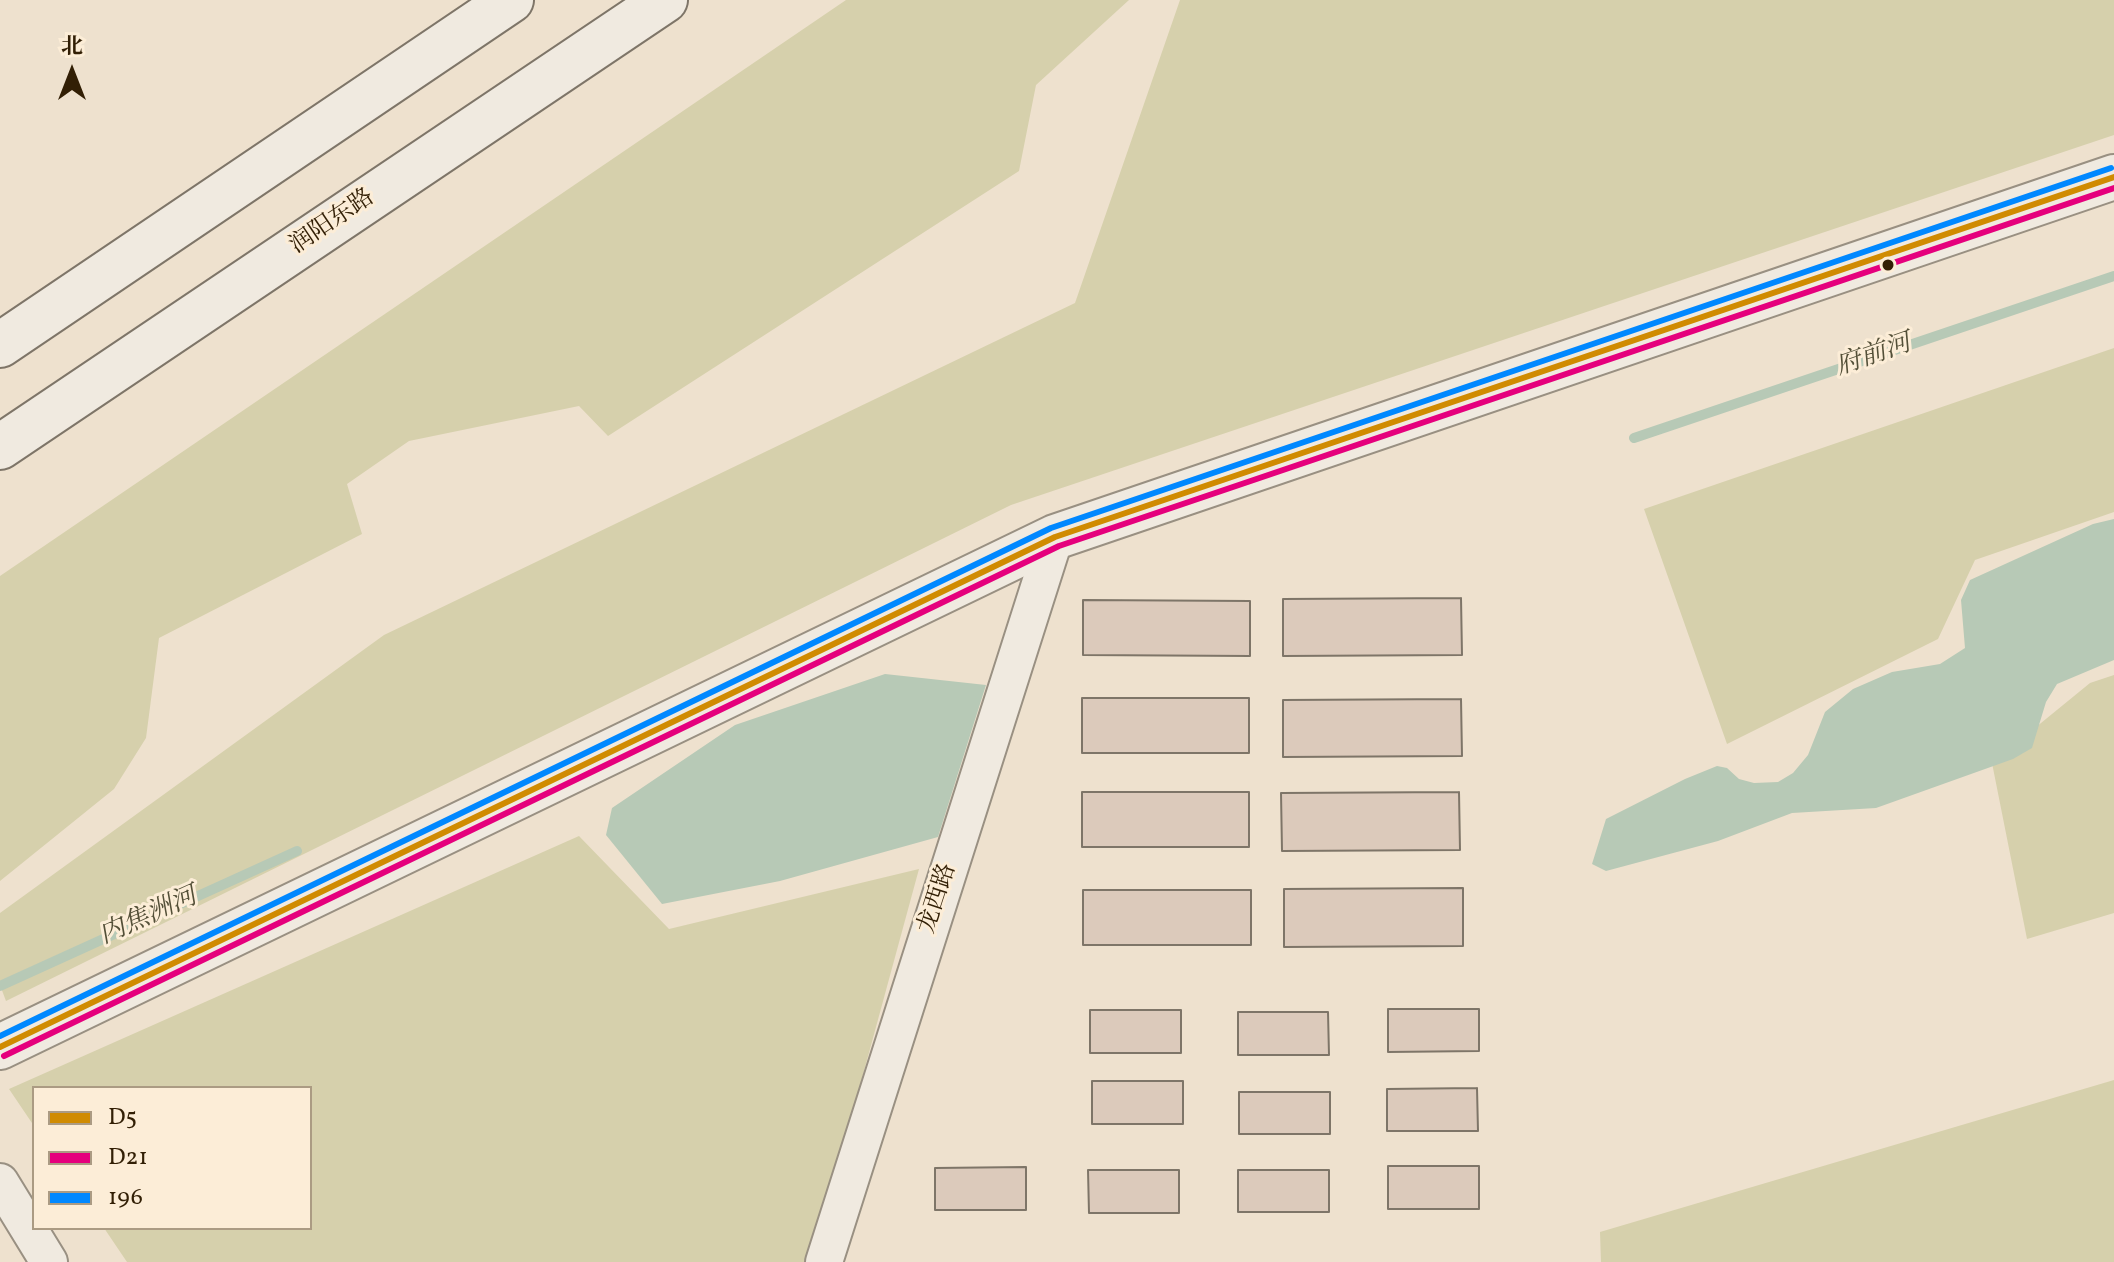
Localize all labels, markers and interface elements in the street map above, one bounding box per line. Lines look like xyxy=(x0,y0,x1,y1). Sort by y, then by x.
north arrow xyxy=(32,32,112,112)
text: 北 xyxy=(61,32,83,63)
street label: 润阳东路 xyxy=(285,184,381,262)
unlabelled marker xyxy=(1880,257,1896,273)
water label: 府前河 xyxy=(1832,330,1916,384)
street label: 龙西路 xyxy=(914,860,964,938)
water label: 内焦洲河 xyxy=(95,883,203,953)
legend xyxy=(32,1086,312,1230)
text: D5 xyxy=(108,1101,137,1135)
text: D21 xyxy=(108,1141,148,1175)
text: 196 xyxy=(108,1181,143,1215)

